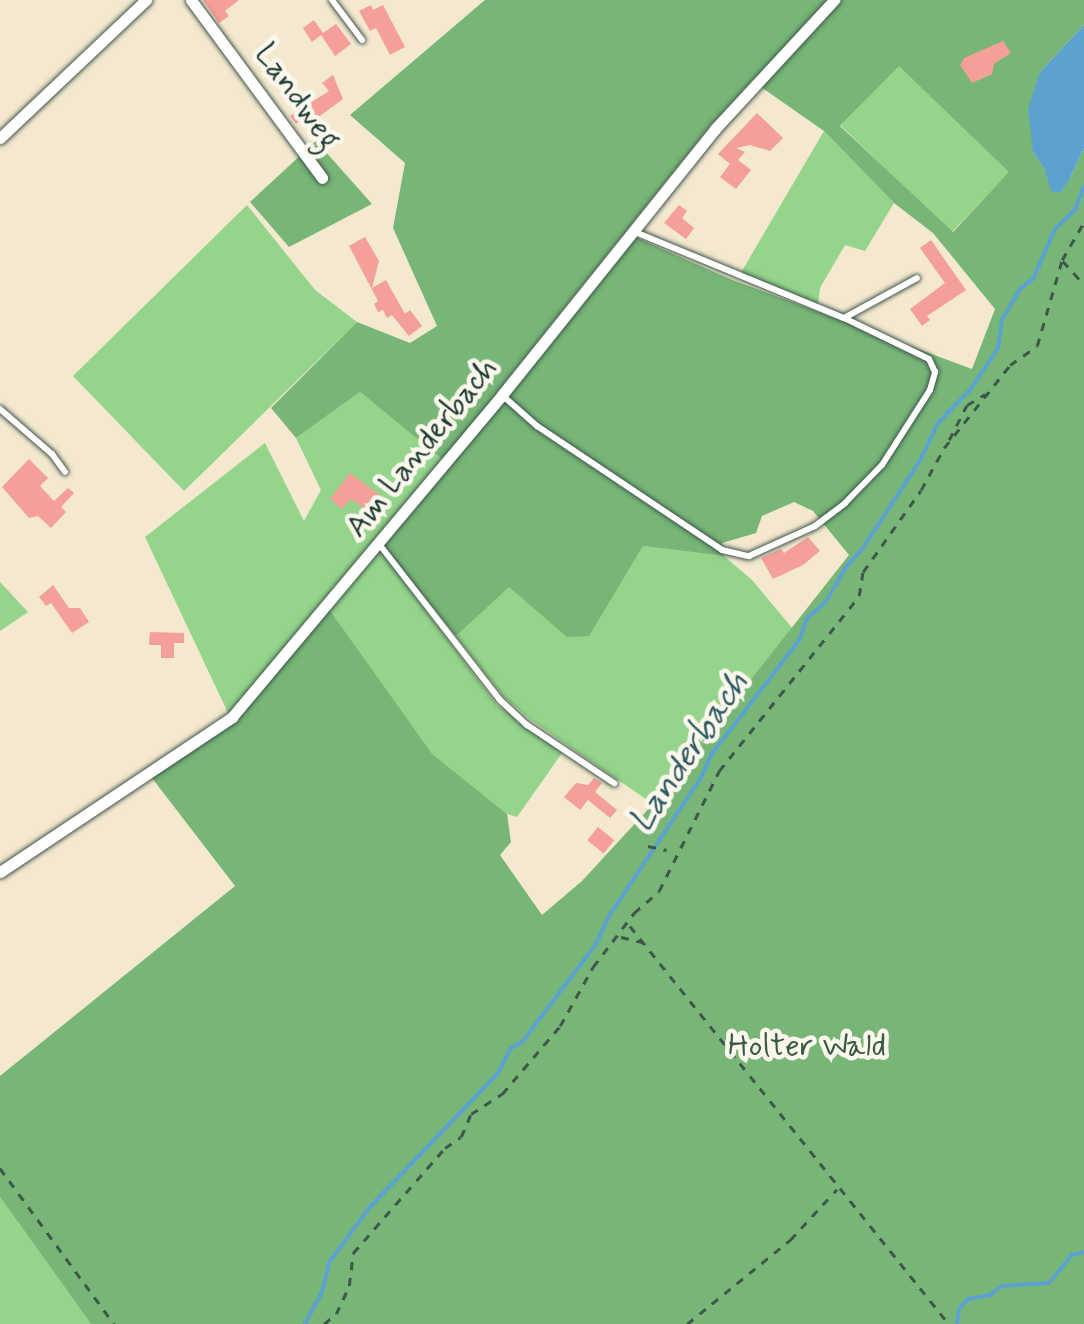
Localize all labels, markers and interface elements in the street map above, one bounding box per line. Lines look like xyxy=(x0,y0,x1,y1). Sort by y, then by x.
street label: Landweg xyxy=(245,36,349,158)
street label: Am Landerbach xyxy=(337,349,507,547)
water label: Landerbach xyxy=(620,664,758,840)
park label: Holter Wald xyxy=(725,1027,889,1065)

